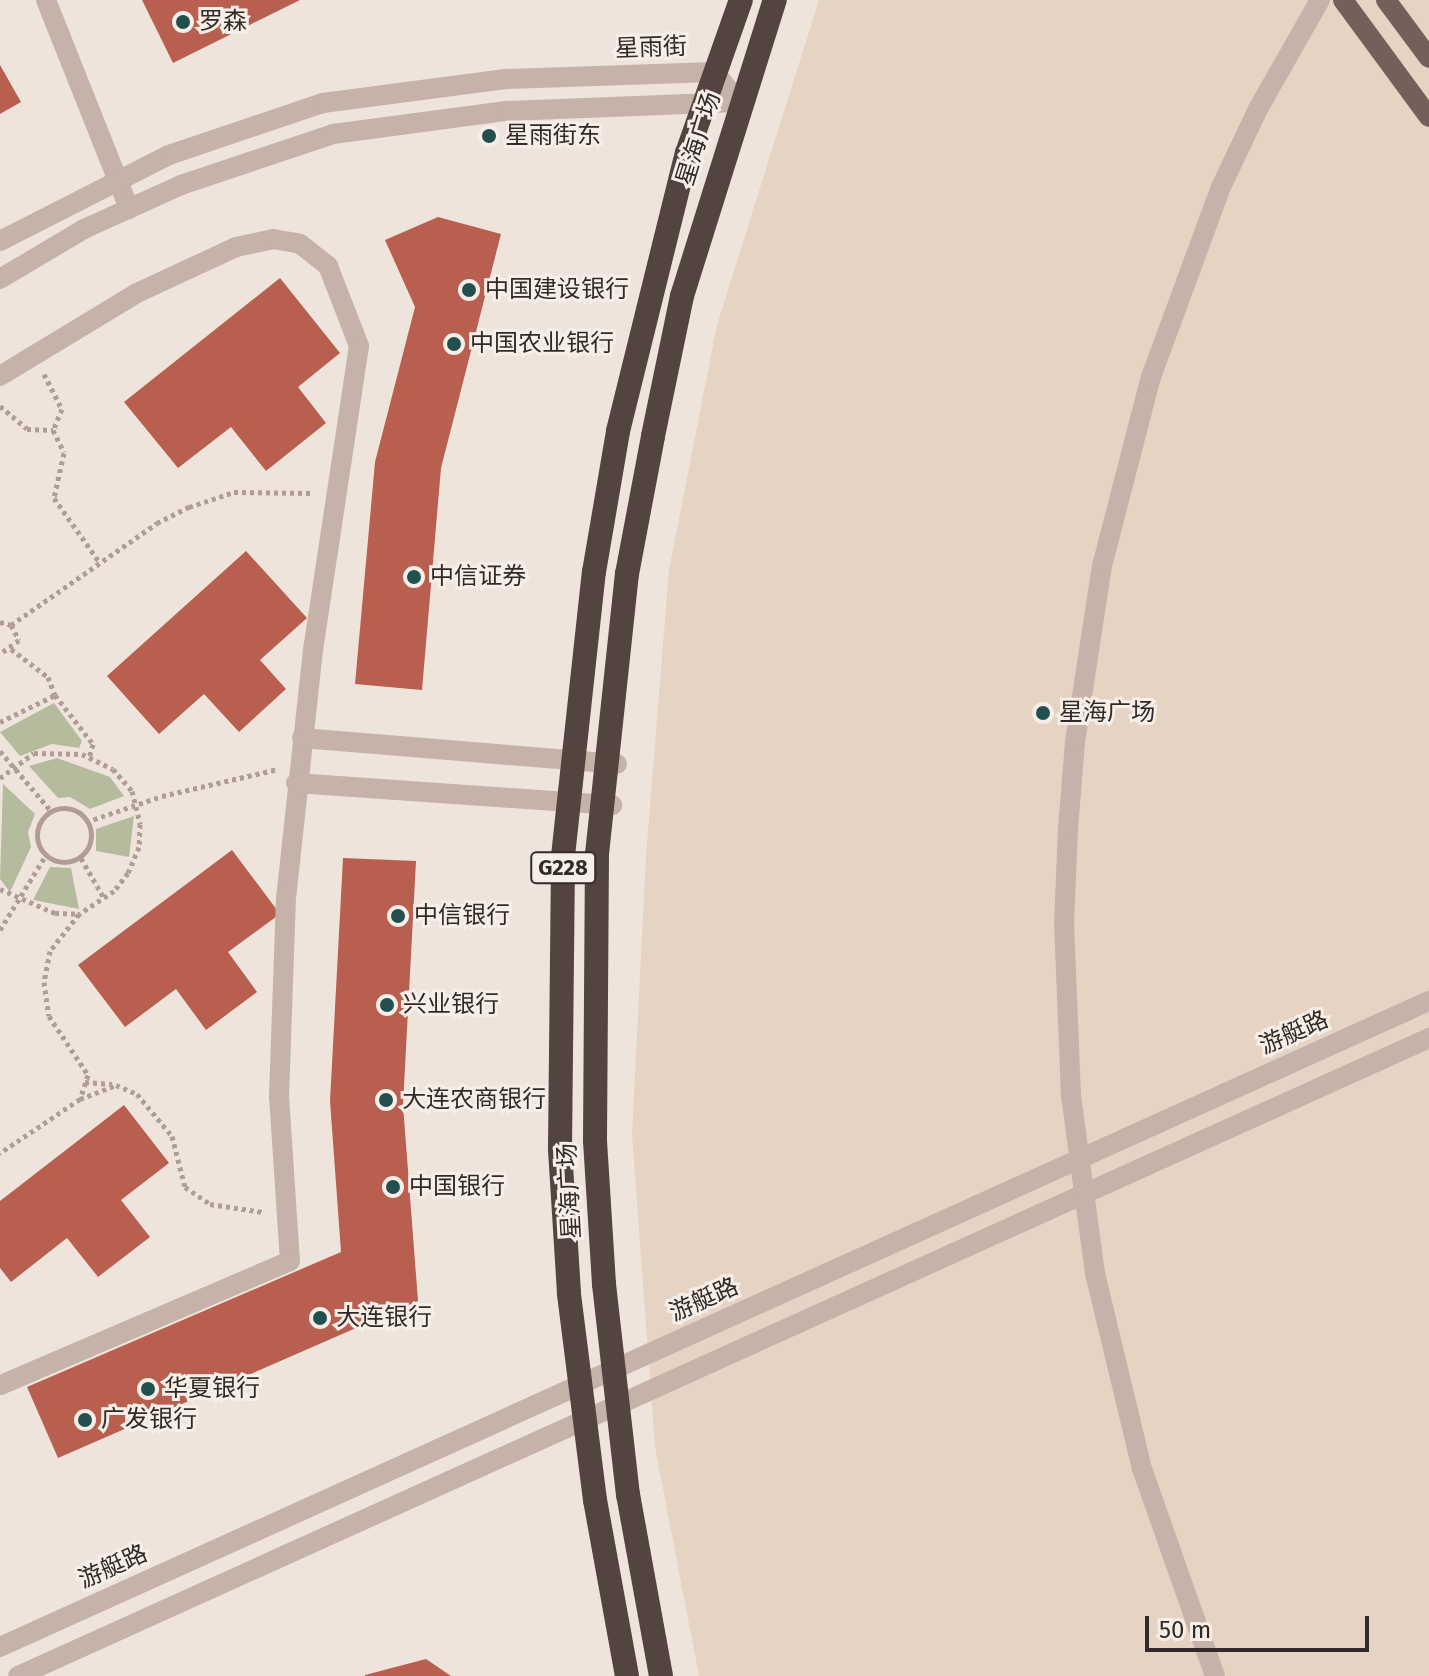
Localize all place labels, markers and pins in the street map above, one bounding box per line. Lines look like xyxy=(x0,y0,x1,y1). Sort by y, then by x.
place label: 罗森 xyxy=(199,8,247,36)
marker: 罗森 xyxy=(174,13,192,31)
place label: 星雨街东 xyxy=(505,122,601,150)
marker: 星雨街东 xyxy=(480,127,498,145)
place label: 中国建设银行 xyxy=(485,276,629,304)
marker: 中国建设银行 xyxy=(460,281,478,299)
place label: 中国农业银行 xyxy=(470,330,614,358)
marker: 中国农业银行 xyxy=(445,335,463,353)
place label: 中信证券 xyxy=(430,563,526,591)
marker: 中信证券 xyxy=(405,568,423,586)
place label: 星海广场 xyxy=(1059,699,1155,727)
marker: 星海广场 xyxy=(1034,704,1052,722)
place label: 中信银行 xyxy=(414,902,510,930)
marker: 中信银行 xyxy=(389,907,407,925)
place label: 兴业银行 xyxy=(403,991,499,1019)
marker: 兴业银行 xyxy=(378,996,396,1014)
place label: 大连农商银行 xyxy=(402,1086,546,1114)
marker: 大连农商银行 xyxy=(377,1091,395,1109)
place label: 中国银行 xyxy=(409,1173,505,1201)
marker: 中国银行 xyxy=(384,1178,402,1196)
place label: 大连银行 xyxy=(336,1304,432,1332)
marker: 大连银行 xyxy=(311,1309,329,1327)
place label: 华夏银行 xyxy=(164,1375,260,1403)
marker: 华夏银行 xyxy=(139,1380,157,1398)
place label: 广发银行 xyxy=(101,1406,197,1434)
marker: 广发银行 xyxy=(76,1411,94,1429)

